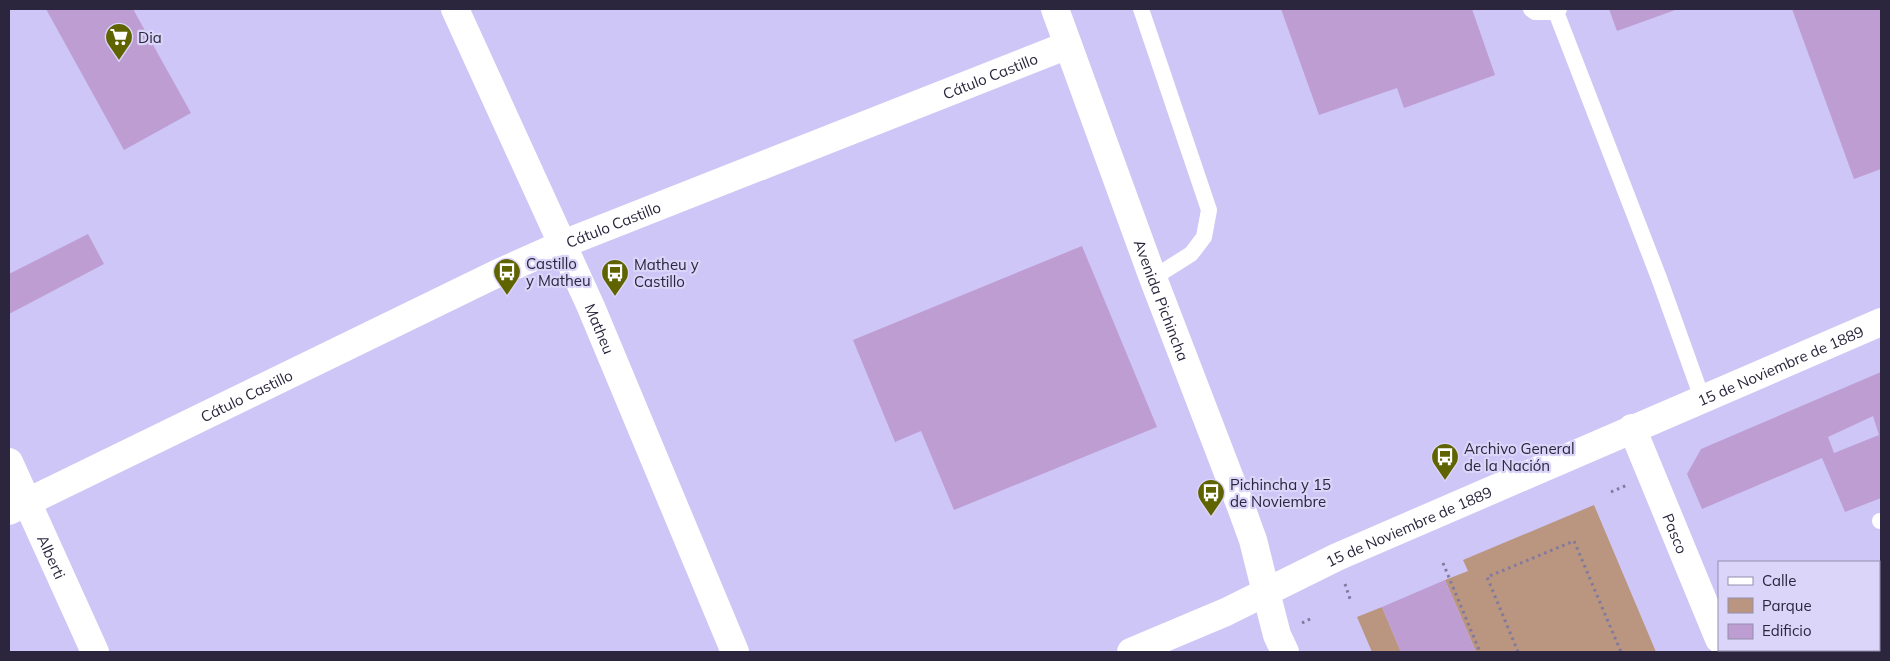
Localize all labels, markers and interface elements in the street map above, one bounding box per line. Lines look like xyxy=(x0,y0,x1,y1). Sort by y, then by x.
supermarket icon: Dia xyxy=(104,22,134,61)
place label: Dia xyxy=(138,28,162,47)
street label: Cátulo Castillo xyxy=(940,49,1040,103)
street label: Cátulo Castillo xyxy=(563,197,663,251)
street label: Avenida Pichincha xyxy=(1130,237,1193,363)
place label: Castillo y Matheu xyxy=(526,254,591,290)
place label: Matheu y Castillo xyxy=(634,255,699,291)
bus stop icon: Castillo y Matheu xyxy=(492,257,522,296)
bus stop icon: Matheu y Castillo xyxy=(600,258,630,297)
street label: Matheu xyxy=(581,301,619,357)
street label: 15 de Noviembre de 1889 xyxy=(1694,321,1866,410)
street label: Cátulo Castillo xyxy=(197,365,296,426)
place label: Archivo General de la Nación xyxy=(1464,439,1575,475)
bus stop icon: Archivo General de la Nación xyxy=(1430,442,1460,481)
place label: Pichincha y 15 de Noviembre xyxy=(1230,475,1331,511)
bus stop icon: Pichincha y 15 de Noviembre xyxy=(1196,478,1226,517)
street label: 15 de Noviembre de 1889 xyxy=(1322,482,1495,571)
street label: Pasco xyxy=(1659,510,1692,556)
street label: Alberti xyxy=(34,532,70,582)
legend xyxy=(1718,561,1880,651)
text: Calle xyxy=(1762,571,1796,590)
text: Parque xyxy=(1762,596,1812,615)
text: Edificio xyxy=(1762,621,1812,640)

